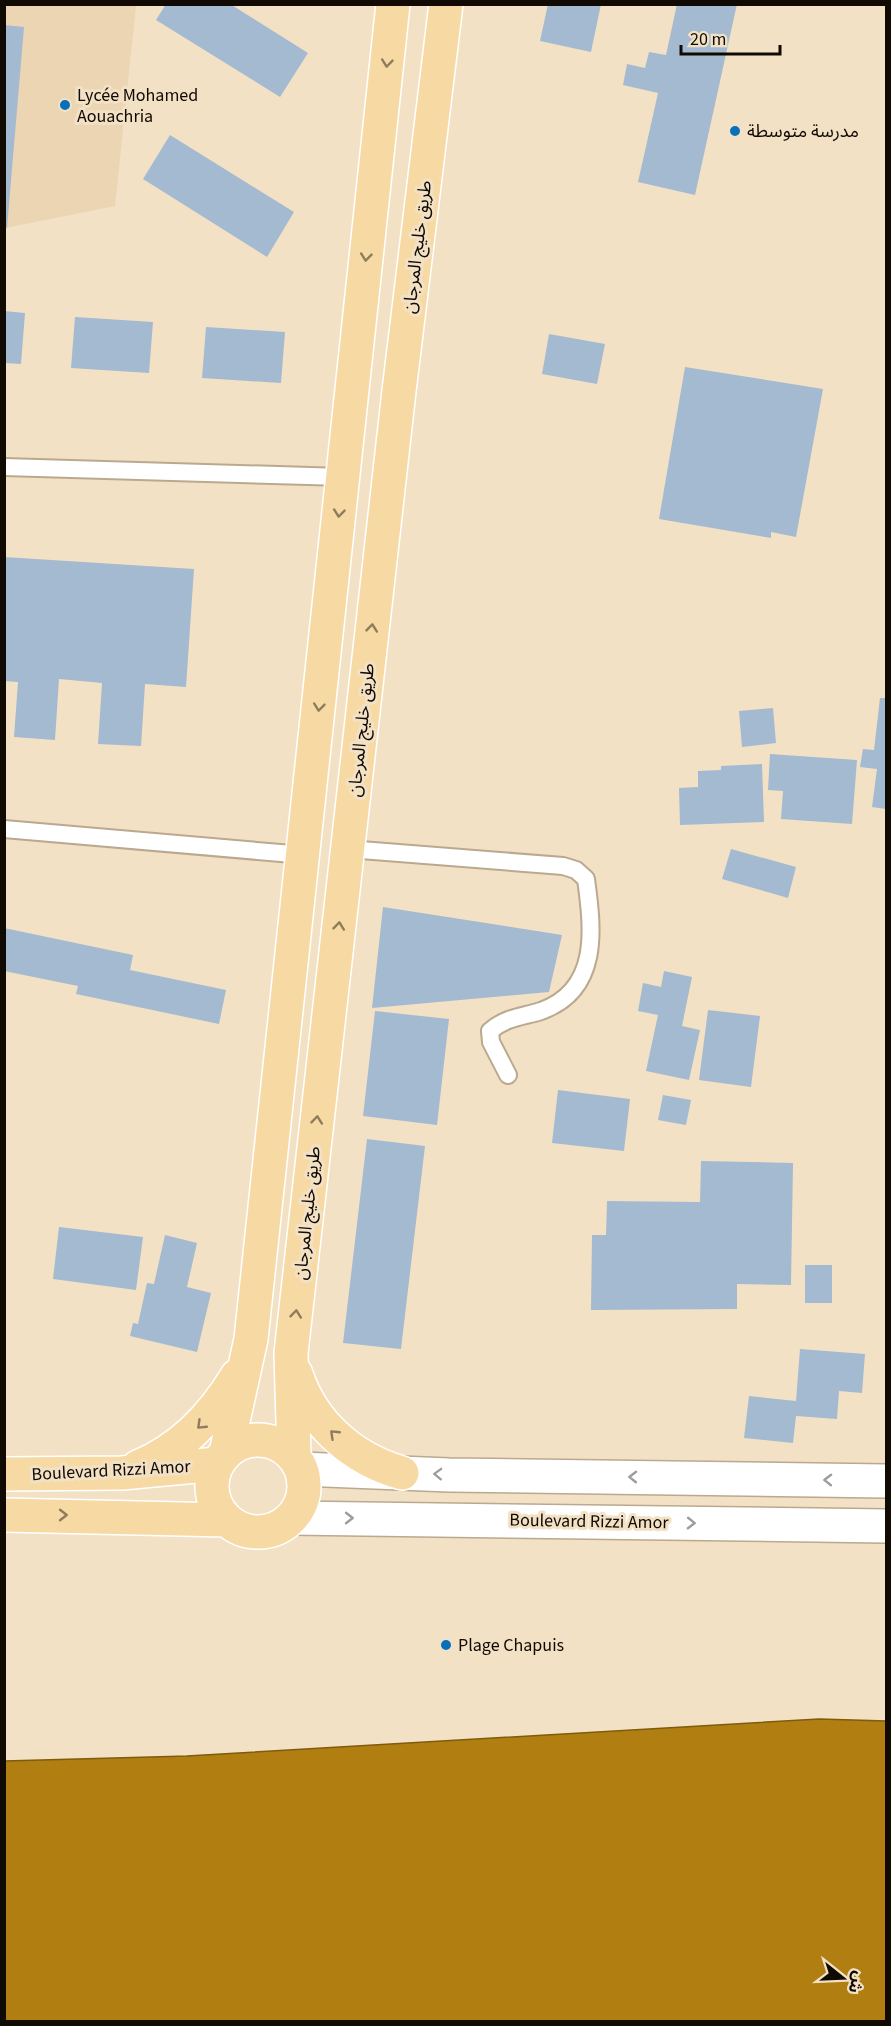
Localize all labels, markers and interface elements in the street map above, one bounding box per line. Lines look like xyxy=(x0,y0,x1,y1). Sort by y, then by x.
scale bar xyxy=(681,18,780,56)
text: 20 m xyxy=(690,27,726,52)
one-way arrow xyxy=(381,58,394,67)
place label: Lycée Mohamed Aouachria xyxy=(77,83,198,129)
marker: Lycée Mohamed Aouachria xyxy=(58,98,72,112)
place label: مدرسة متوسطة xyxy=(747,119,859,144)
marker: مدرسة متوسطة xyxy=(728,124,742,138)
street label: طريق خليج المرجان xyxy=(397,179,438,315)
one-way arrow xyxy=(360,252,373,261)
one-way arrow xyxy=(334,509,346,518)
one-way arrow xyxy=(366,624,378,633)
street label: طريق خليج المرجان xyxy=(342,662,381,798)
one-way arrow xyxy=(314,703,326,712)
one-way arrow xyxy=(332,922,345,931)
one-way arrow xyxy=(310,1115,323,1125)
street label: طريق خليج المرجان xyxy=(288,1145,327,1281)
one-way arrow xyxy=(289,1309,301,1318)
one-way arrow xyxy=(197,1417,208,1428)
one-way arrow xyxy=(330,1430,340,1441)
street label: Boulevard Rizzi Amor xyxy=(31,1454,192,1487)
one-way arrow xyxy=(434,1468,443,1481)
one-way arrow xyxy=(629,1471,638,1484)
one-way arrow xyxy=(824,1474,833,1487)
one-way arrow xyxy=(58,1508,67,1521)
street label: Boulevard Rizzi Amor xyxy=(509,1508,670,1535)
one-way arrow xyxy=(345,1512,354,1524)
one-way arrow xyxy=(687,1517,696,1529)
place label: Plage Chapuis xyxy=(458,1633,564,1658)
marker: Plage Chapuis xyxy=(439,1638,453,1652)
north arrow xyxy=(813,1948,873,2008)
text: ش xyxy=(842,1969,870,1996)

